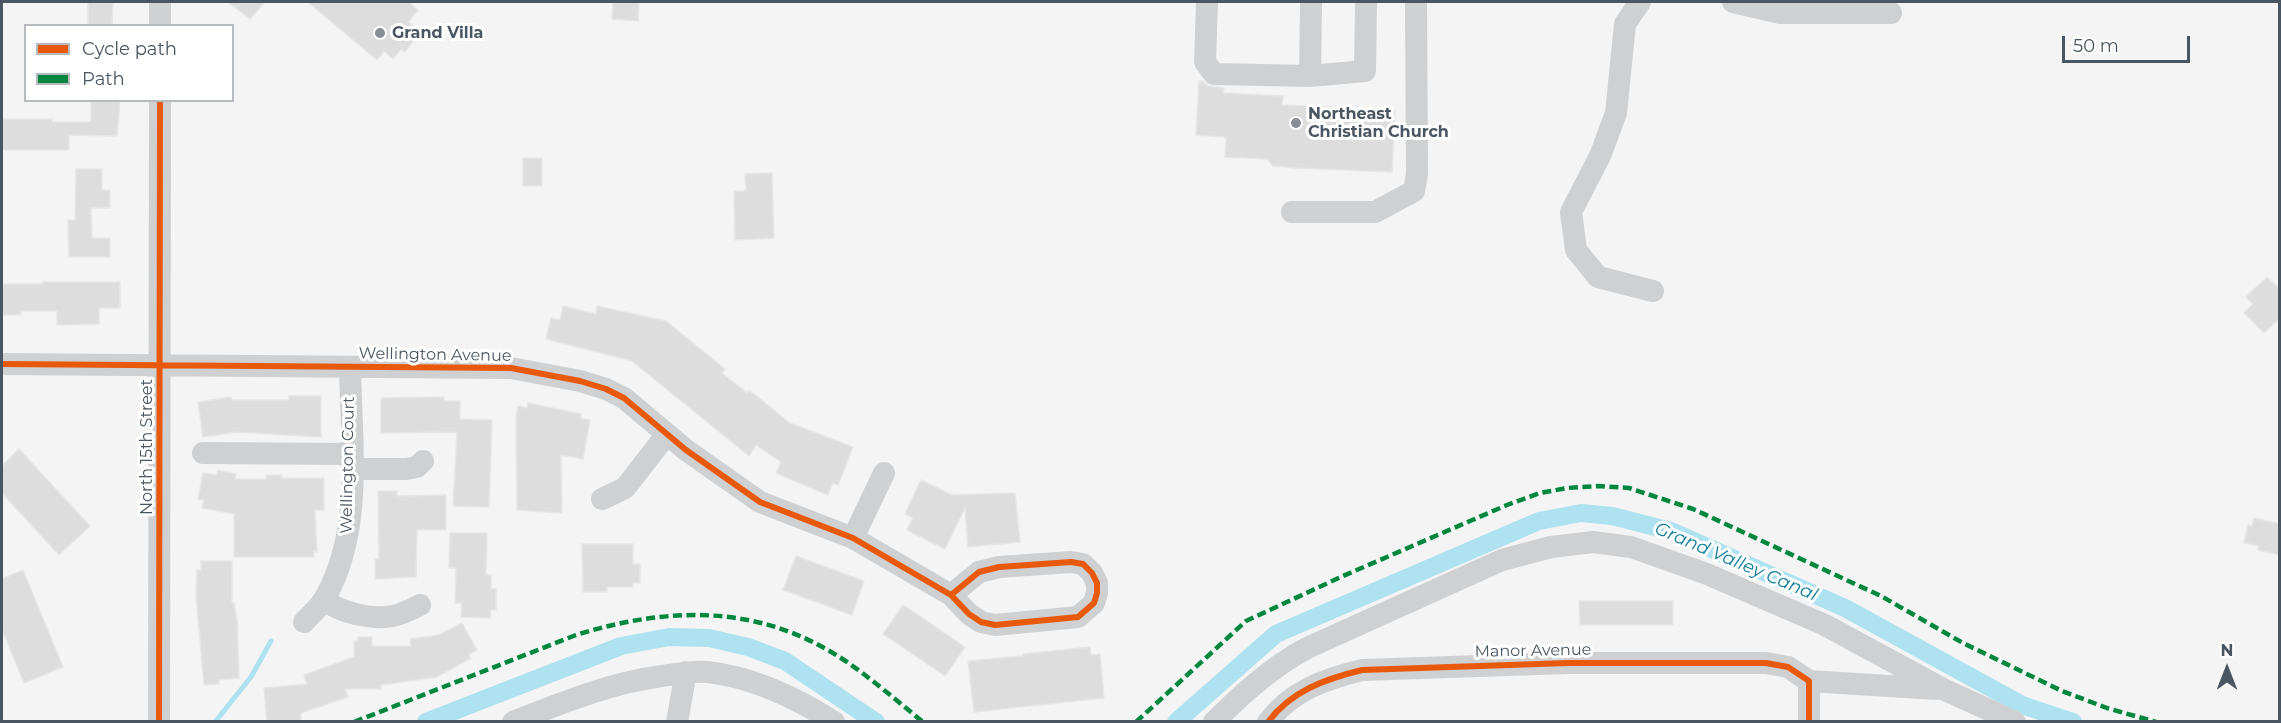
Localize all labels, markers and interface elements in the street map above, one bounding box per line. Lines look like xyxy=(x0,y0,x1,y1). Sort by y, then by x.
place label: Grand Villa xyxy=(392,23,483,43)
legend xyxy=(24,24,234,102)
scale bar xyxy=(2065,24,2192,62)
marker: Grand Villa xyxy=(373,26,387,40)
text: 50 m xyxy=(2073,35,2119,57)
text: Cycle path xyxy=(82,38,177,60)
text: Path xyxy=(82,68,125,90)
place label: Northeast Christian Church xyxy=(1308,104,1449,142)
marker: Northeast Christian Church xyxy=(1289,116,1303,130)
street label: Wellington Avenue xyxy=(358,344,512,366)
street label: North 15th Street xyxy=(137,379,157,515)
street label: Wellington Court xyxy=(337,396,359,534)
water label: Grand Valley Canal xyxy=(1651,518,1821,606)
north arrow xyxy=(2197,639,2257,699)
street label: Manor Avenue xyxy=(1475,640,1591,662)
text: N xyxy=(2221,641,2233,660)

